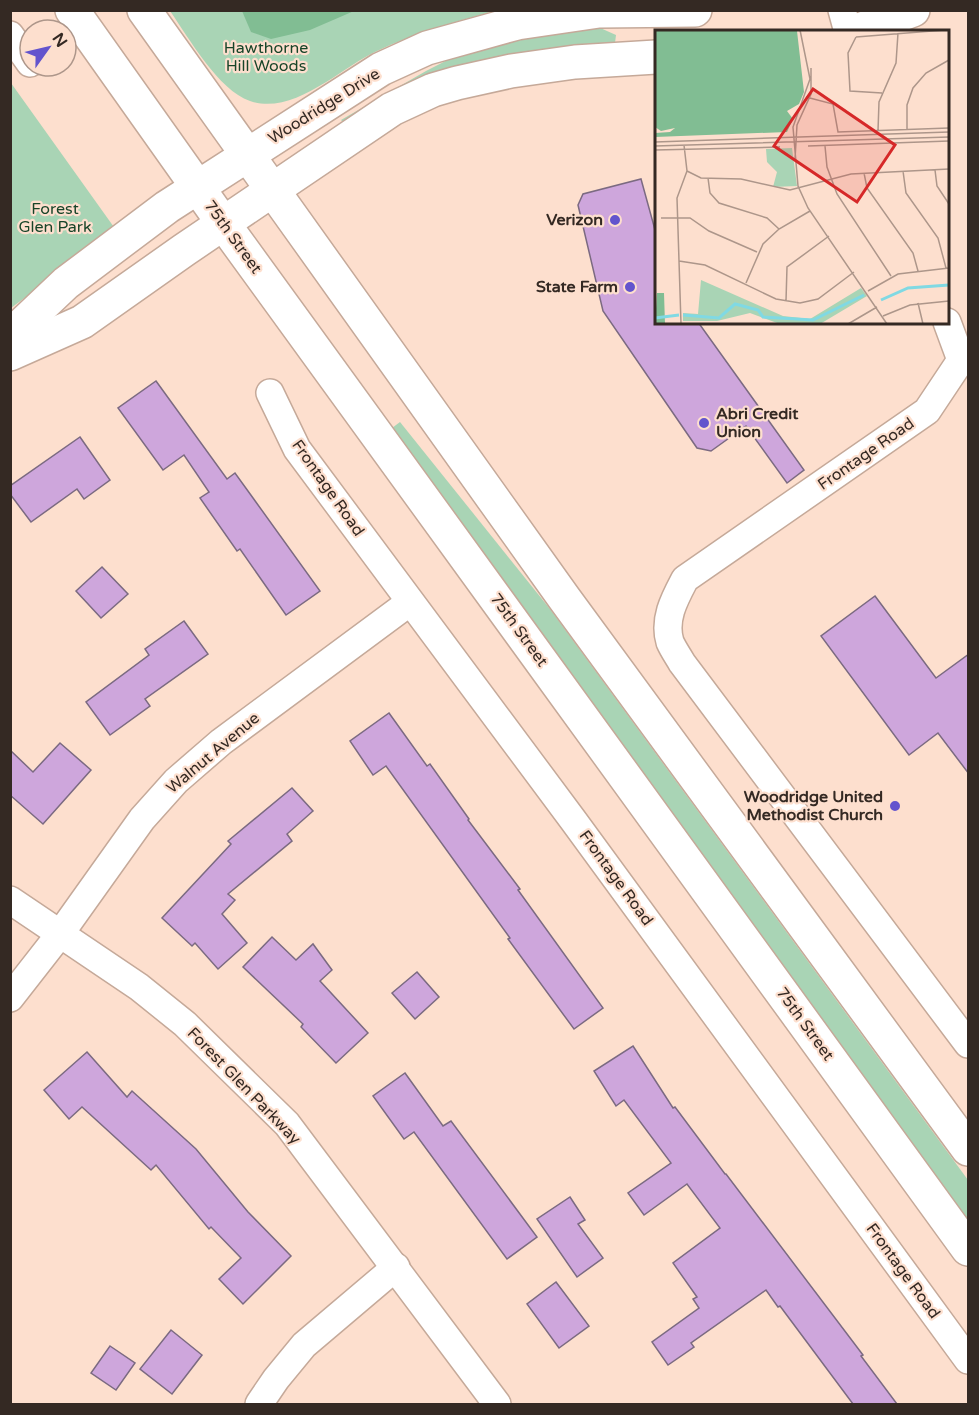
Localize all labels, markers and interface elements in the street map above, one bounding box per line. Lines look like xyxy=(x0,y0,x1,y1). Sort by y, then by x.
north arrow xyxy=(18,18,78,78)
text: N xyxy=(48,29,71,51)
inset map xyxy=(655,30,949,324)
park label: Hawthorne Hill Woods xyxy=(224,38,308,76)
street label: Woodridge Drive xyxy=(264,64,384,148)
street label: 75th Street xyxy=(200,196,266,278)
park label: Forest Glen Park xyxy=(18,199,92,237)
place label: Verizon xyxy=(546,210,603,230)
marker: Verizon xyxy=(608,213,622,227)
place label: State Farm xyxy=(536,277,618,297)
marker: State Farm xyxy=(623,280,637,294)
place label: Abri Credit Union xyxy=(716,404,799,442)
street label: Frontage Road xyxy=(814,413,918,495)
marker: Abri Credit Union xyxy=(697,416,711,430)
street label: Frontage Road xyxy=(287,436,369,540)
street label: 75th Street xyxy=(486,589,552,671)
street label: Walnut Avenue xyxy=(162,708,264,798)
place label: Woodridge United Methodist Church xyxy=(744,787,883,825)
marker: Woodridge United Methodist Church xyxy=(888,799,902,813)
street label: Frontage Road xyxy=(575,826,657,930)
street label: 75th Street xyxy=(772,983,838,1065)
street label: Forest Glen Parkway xyxy=(183,1023,305,1149)
street label: Frontage Road xyxy=(862,1219,944,1323)

